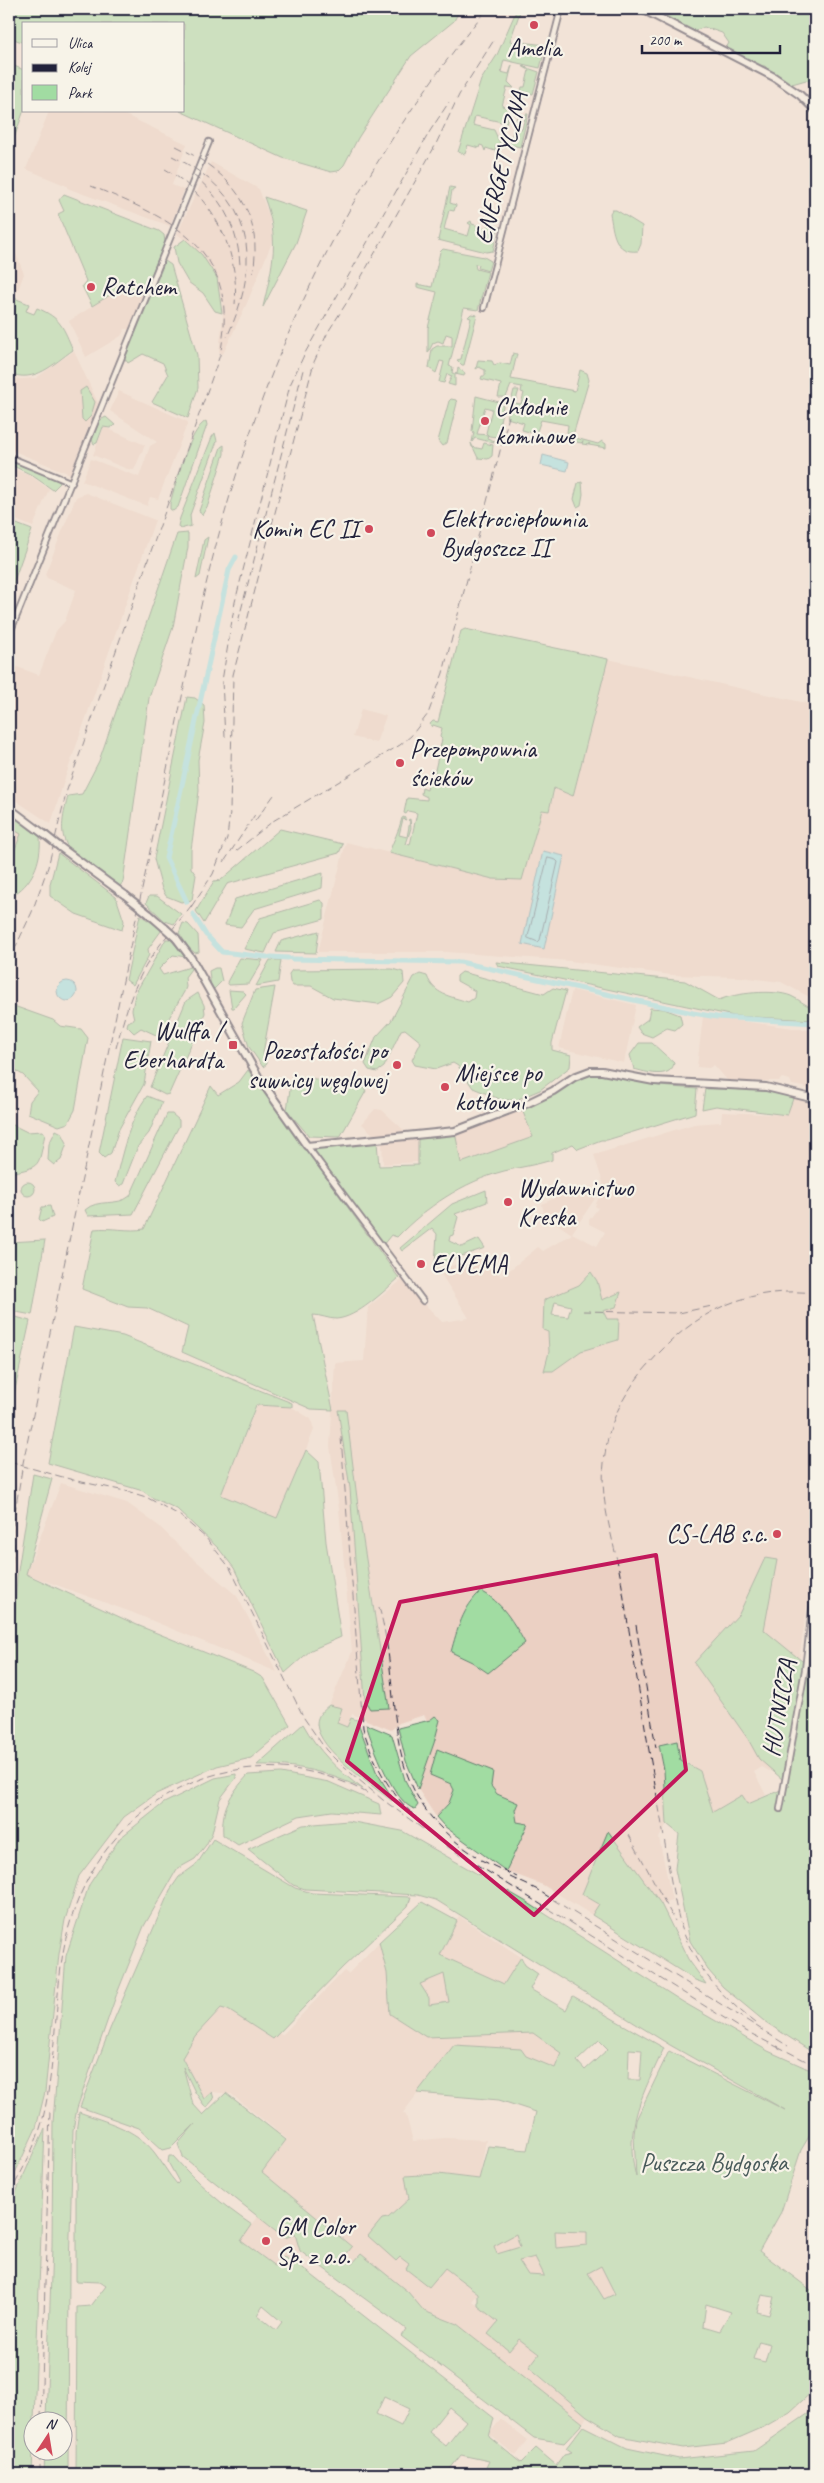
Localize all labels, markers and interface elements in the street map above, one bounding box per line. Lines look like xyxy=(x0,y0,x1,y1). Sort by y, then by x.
marker: Amelia xyxy=(528,19,540,31)
legend xyxy=(22,22,185,112)
scale bar xyxy=(642,22,779,54)
text: 200 m xyxy=(649,31,683,50)
place label: Amelia xyxy=(507,32,564,64)
text: Ulica xyxy=(68,34,93,53)
text: Kolej xyxy=(68,58,92,77)
text: Park xyxy=(68,84,93,103)
street label: ENERGETYCZNA xyxy=(467,87,536,247)
place label: Ratchem xyxy=(101,271,178,303)
marker: Ratchem xyxy=(85,281,97,293)
place label: Chłodnie kominowe xyxy=(495,391,576,452)
marker: Chłodnie kominowe xyxy=(479,415,491,427)
place label: Elektrociepłownia Bydgoszcz II xyxy=(441,503,589,564)
place label: Komin EC II xyxy=(252,513,364,545)
marker: Komin EC II xyxy=(363,523,375,535)
marker: Elektrociepłownia Bydgoszcz II xyxy=(425,527,437,539)
place label: Przepompownia ścieków xyxy=(410,733,538,794)
marker: Przepompownia ścieków xyxy=(394,757,406,769)
place label: Wulffa / Eberhardta xyxy=(123,1015,228,1076)
place label: Pozostałości po suwnicy węglowej xyxy=(248,1035,390,1096)
marker: Wulffa / Eberhardta xyxy=(227,1039,239,1051)
place label: Miejsce po kotłowni xyxy=(455,1057,543,1118)
marker: Pozostałości po suwnicy węglowej xyxy=(391,1059,403,1071)
marker: Miejsce po kotłowni xyxy=(439,1081,451,1093)
place label: Wydawnictwo Kreska xyxy=(518,1172,635,1233)
marker: Wydawnictwo Kreska xyxy=(502,1196,514,1208)
place label: ELVEMA xyxy=(431,1248,508,1280)
marker: ELVEMA xyxy=(415,1258,427,1270)
place label: CS-LAB s.c. xyxy=(666,1518,767,1550)
marker: CS-LAB s.c. xyxy=(771,1528,783,1540)
street label: HUTNICZA xyxy=(755,1656,803,1759)
park label: Puszcza Bydgoska xyxy=(640,2147,790,2179)
place label: GM Color Sp. z o.o. xyxy=(276,2211,357,2272)
marker: GM Color Sp. z o.o. xyxy=(260,2235,272,2247)
north arrow xyxy=(22,2410,72,2460)
text: N xyxy=(45,2415,59,2433)

